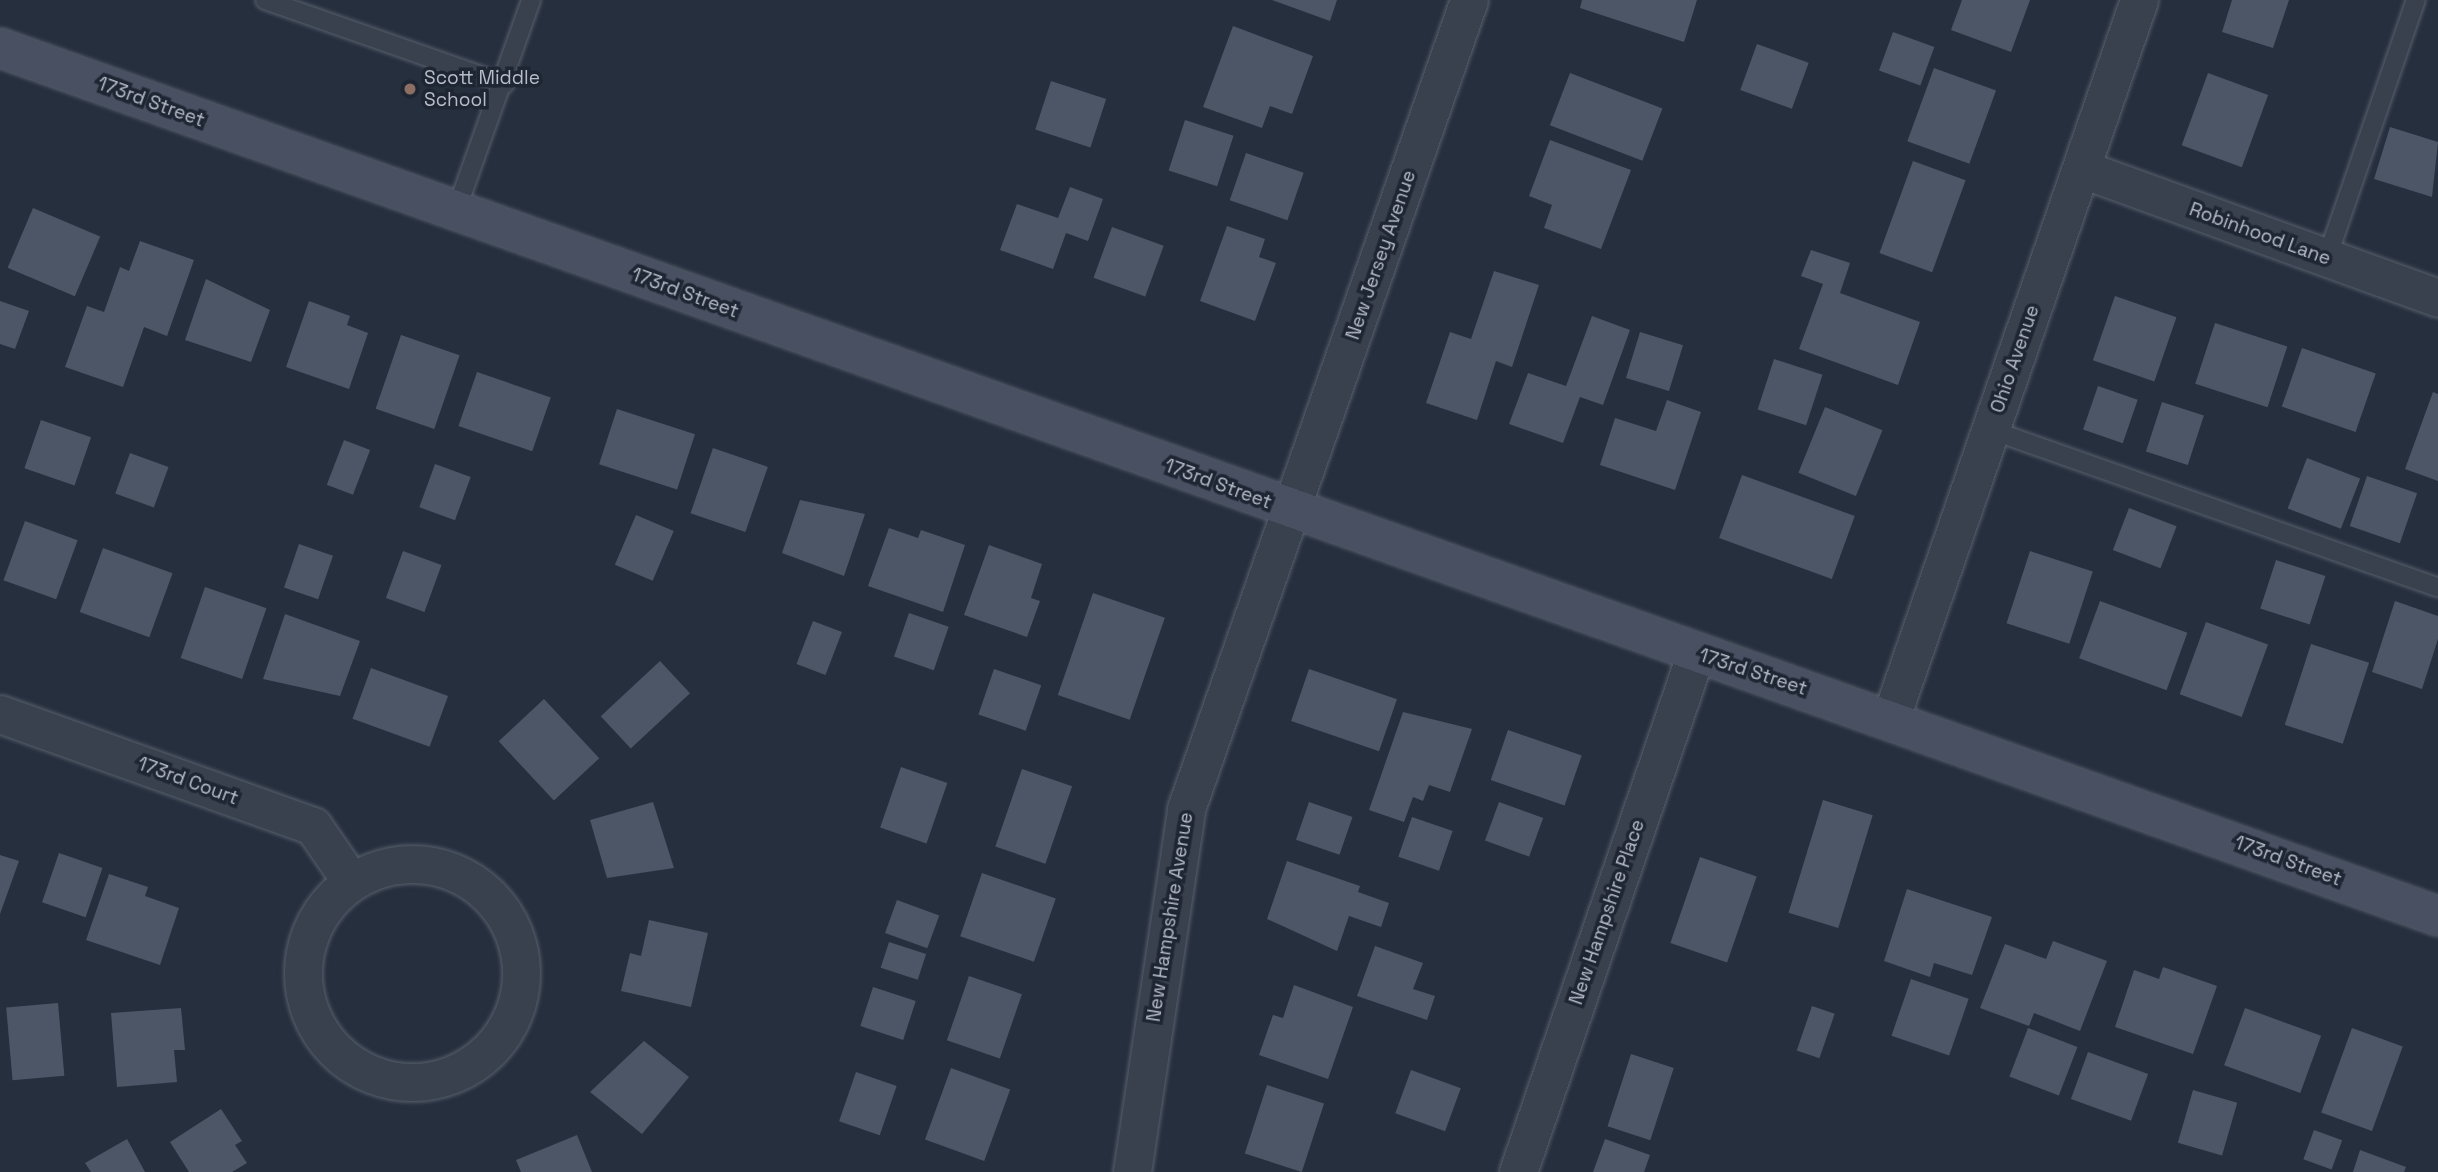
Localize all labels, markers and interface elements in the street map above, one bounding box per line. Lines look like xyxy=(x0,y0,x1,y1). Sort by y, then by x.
place label: Scott Middle School xyxy=(424,67,540,111)
street label: 173rd Street xyxy=(94,72,208,132)
marker: Scott Middle School xyxy=(402,81,418,97)
street label: New Jersey Avenue xyxy=(1341,167,1421,343)
street label: Robinhood Lane xyxy=(2186,198,2334,270)
street label: 173rd Street xyxy=(628,263,742,323)
street label: Ohio Avenue xyxy=(1986,302,2044,416)
street label: 173rd Street xyxy=(1161,454,1275,514)
street label: 173rd Street xyxy=(1696,644,1810,700)
street label: 173rd Court xyxy=(135,752,241,810)
street label: New Hampshire Avenue xyxy=(1142,810,1198,1024)
street label: New Hampshire Place xyxy=(1565,816,1649,1008)
street label: 173rd Street xyxy=(2231,831,2345,891)

